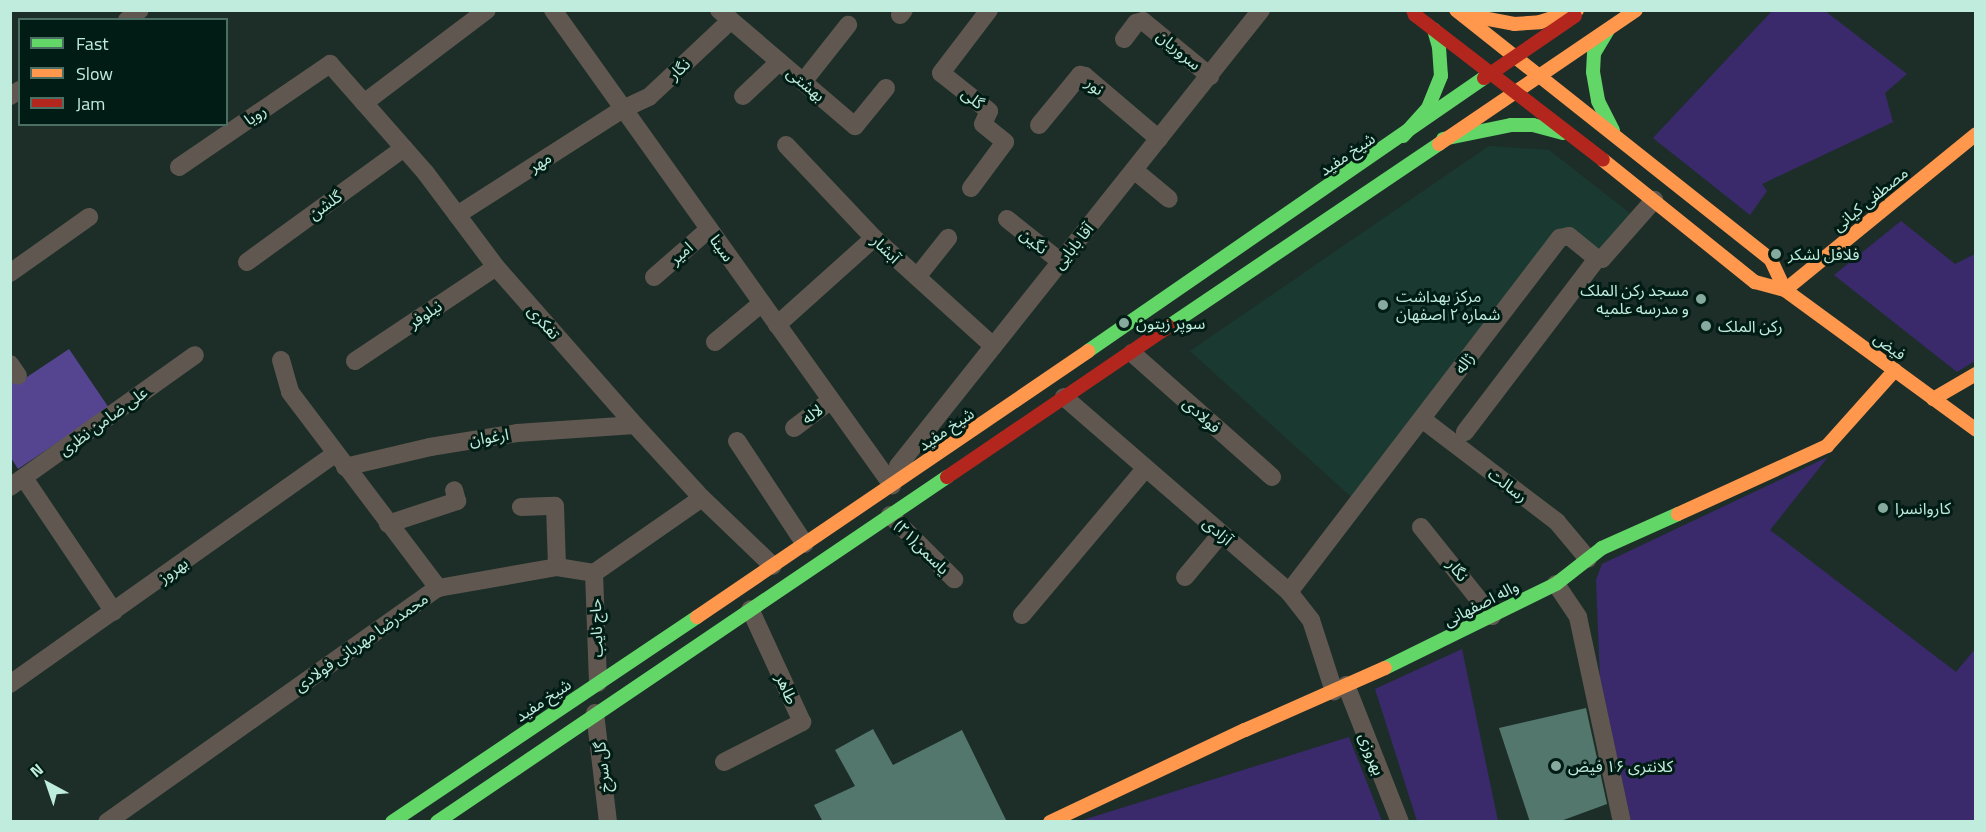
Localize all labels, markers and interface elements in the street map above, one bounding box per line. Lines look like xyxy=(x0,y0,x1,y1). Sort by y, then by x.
legend xyxy=(18,18,228,126)
street label: سروریان xyxy=(1153,26,1205,74)
text: Fast xyxy=(76,30,109,57)
street label: نگار xyxy=(664,54,694,84)
text: Slow xyxy=(76,60,113,87)
street label: بهشتی xyxy=(783,63,829,105)
street label: نور xyxy=(1082,73,1108,99)
street label: گلی xyxy=(958,83,988,113)
text: Jam xyxy=(76,90,105,117)
street label: رویا xyxy=(240,101,270,129)
street label: شیخ مفید xyxy=(1315,128,1379,180)
street label: مهر xyxy=(525,148,555,176)
street label: مصطفی کیانی xyxy=(1828,163,1912,235)
street label: گلشن xyxy=(305,186,345,224)
street label: آقا بابایی xyxy=(1049,219,1097,273)
street label: نگین xyxy=(1016,224,1052,258)
street label: سینا xyxy=(706,231,738,265)
street label: آبشار xyxy=(868,231,904,267)
street label: امیر xyxy=(665,238,697,268)
place label: فلافل لشکر xyxy=(1788,244,1859,264)
marker: فلافل لشکر xyxy=(1769,247,1783,261)
place label: مسجد رکن الملک و مدرسه علمیه xyxy=(1580,280,1689,318)
place label: مرکز بهداشت شماره ۲ اصفهان xyxy=(1396,286,1500,324)
marker: مسجد رکن الملک و مدرسه علمیه xyxy=(1694,292,1708,306)
street label: نیلوفر xyxy=(405,296,445,332)
marker: مرکز بهداشت شماره ۲ اصفهان xyxy=(1374,296,1392,314)
street label: تفکری xyxy=(524,301,564,343)
place label: سوپر زیتون xyxy=(1136,313,1205,333)
marker: سوپر زیتون xyxy=(1117,316,1131,330)
place label: رکن الملک xyxy=(1718,316,1783,336)
marker: رکن الملک xyxy=(1699,319,1713,333)
street label: فیض xyxy=(1870,328,1910,364)
street label: ژاله xyxy=(1450,349,1478,377)
street label: علی ضامن نظری xyxy=(55,382,151,460)
street label: فولادی xyxy=(1179,393,1225,437)
street label: لاله xyxy=(798,400,826,428)
street label: شیخ مفید xyxy=(914,403,978,455)
street label: ارغوان xyxy=(468,424,510,450)
street label: رسالت xyxy=(1485,464,1531,506)
place label: کاروانسرا xyxy=(1895,498,1951,518)
marker: کاروانسرا xyxy=(1876,501,1890,515)
street label: آزادی xyxy=(1199,513,1237,549)
street label: یاسمن(۲۱) xyxy=(891,516,953,578)
street label: بهروز xyxy=(155,553,191,587)
street label: نگار xyxy=(1443,555,1473,585)
street label: واله اصفهانی xyxy=(1440,576,1522,630)
street label: محمدرضا مهربانی فولادی xyxy=(290,589,432,695)
street label: حاج نایب xyxy=(585,598,607,658)
street label: طاهر xyxy=(772,671,802,707)
street label: شیخ مفید xyxy=(511,674,575,726)
street label: بهروزی xyxy=(1355,730,1389,778)
street label: گل سرخ xyxy=(590,741,614,793)
north arrow xyxy=(18,754,78,814)
place label: کلانتری ۱۶ فیض xyxy=(1568,756,1673,776)
text: N xyxy=(24,757,48,783)
marker: کلانتری ۱۶ فیض xyxy=(1549,759,1563,773)

